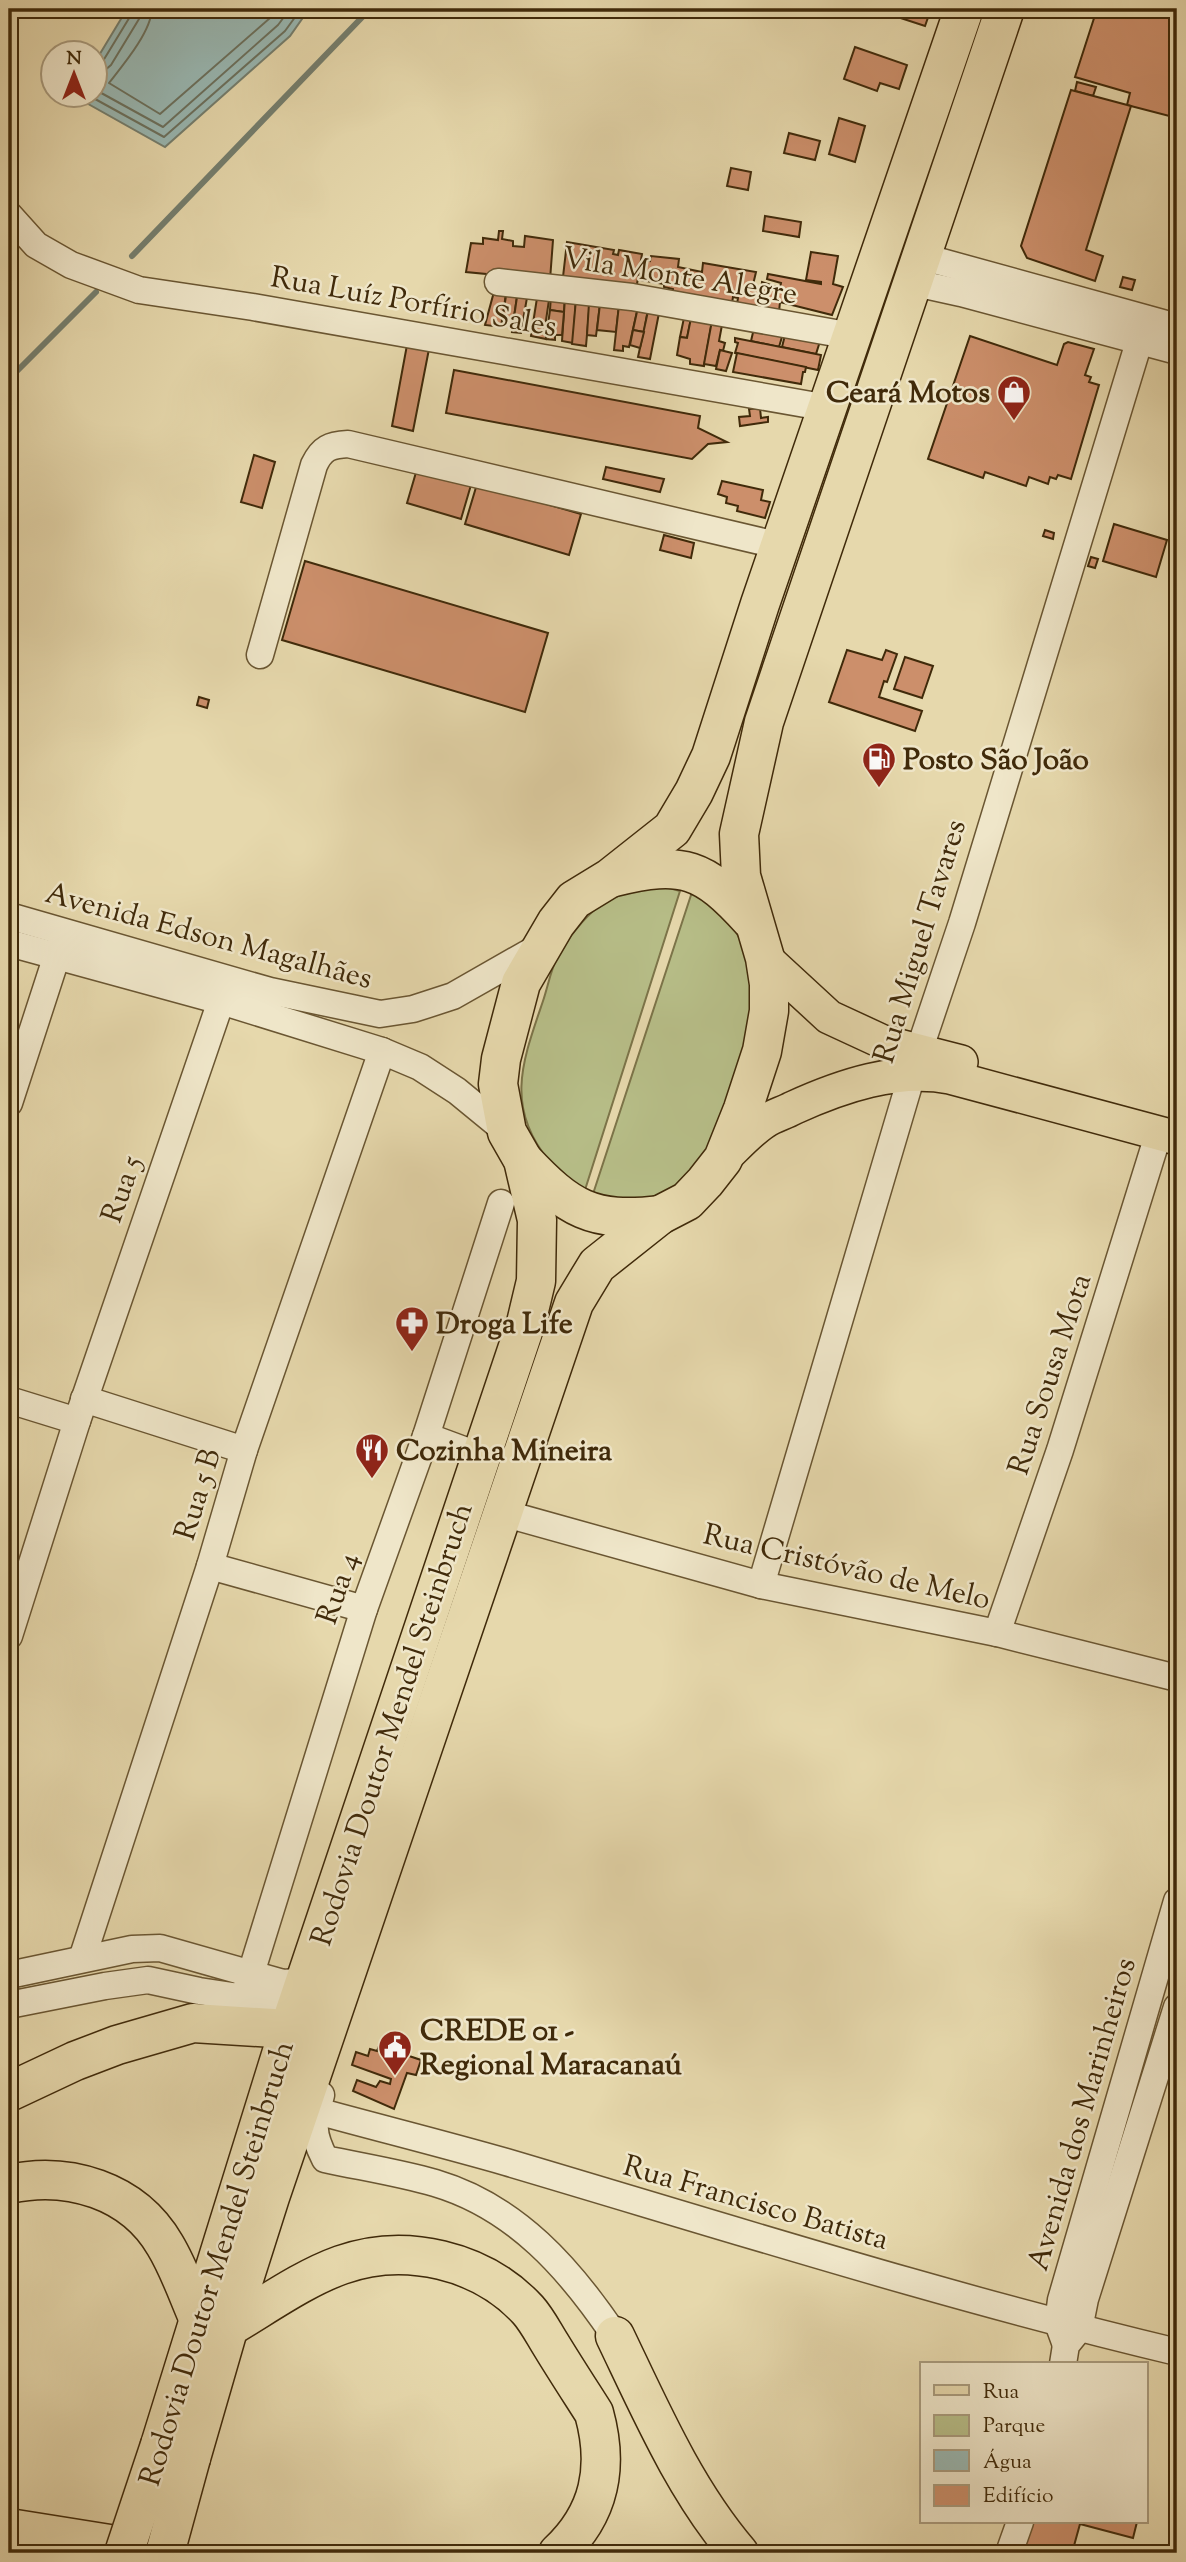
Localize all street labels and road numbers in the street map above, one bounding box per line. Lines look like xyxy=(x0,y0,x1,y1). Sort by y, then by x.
street label: Vila Monte Alegre xyxy=(559,238,800,317)
street label: Rua Luíz Porfírio Sales xyxy=(267,257,560,350)
street label: Rua Miguel Tavares xyxy=(864,815,979,1069)
street label: Avenida Edson Magalhães xyxy=(40,873,377,1002)
street label: Rua 5 xyxy=(92,1150,155,1229)
street label: Rua Sousa Mota xyxy=(999,1268,1104,1481)
street label: Rua 5 B xyxy=(165,1444,234,1546)
street label: Rodovia Doutor Mendel Steinbruch xyxy=(301,1497,486,1952)
street label: Rua Cristóvão de Melo xyxy=(699,1514,994,1622)
street label: Rua 4 xyxy=(307,1547,372,1630)
street label: Avenida dos Marinheiros xyxy=(1018,1953,1149,2276)
street label: Rodovia Doutor Mendel Steinbruch xyxy=(130,2036,307,2492)
street label: Rua Francisco Batista xyxy=(618,2146,893,2263)

